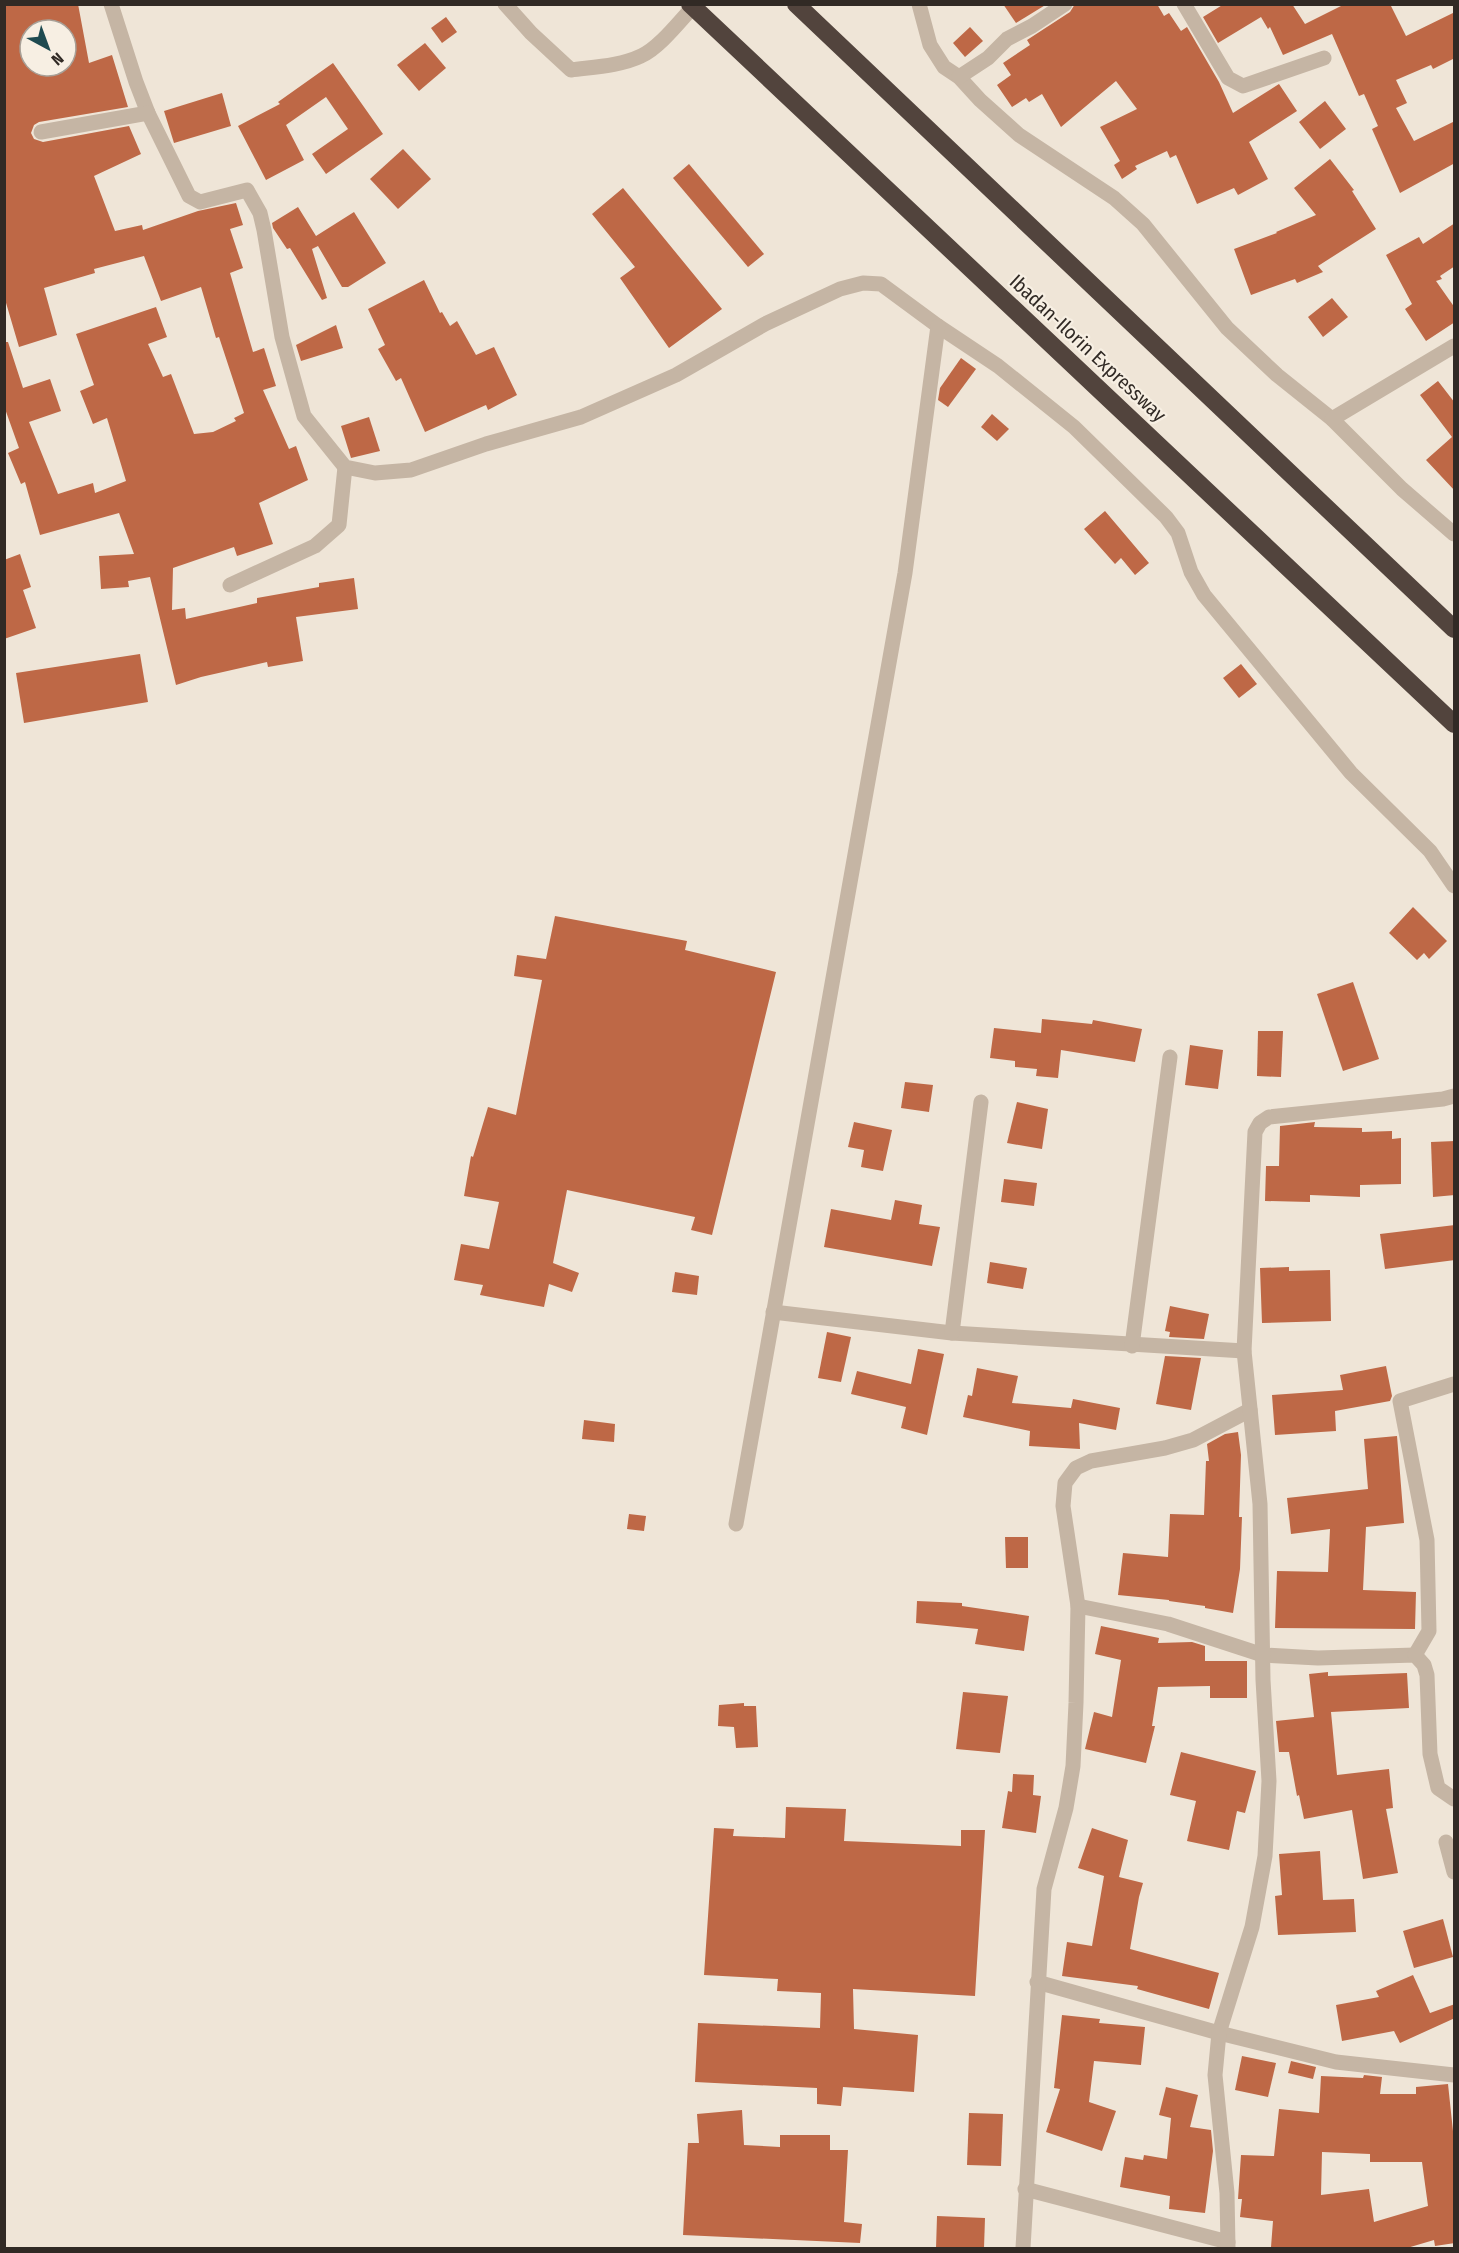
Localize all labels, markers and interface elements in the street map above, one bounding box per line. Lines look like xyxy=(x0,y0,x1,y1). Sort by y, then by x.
north arrow xyxy=(18,18,78,78)
text: N xyxy=(48,49,67,69)
street label: Ibadan-Ilorin Expressway xyxy=(1005,269,1171,427)

